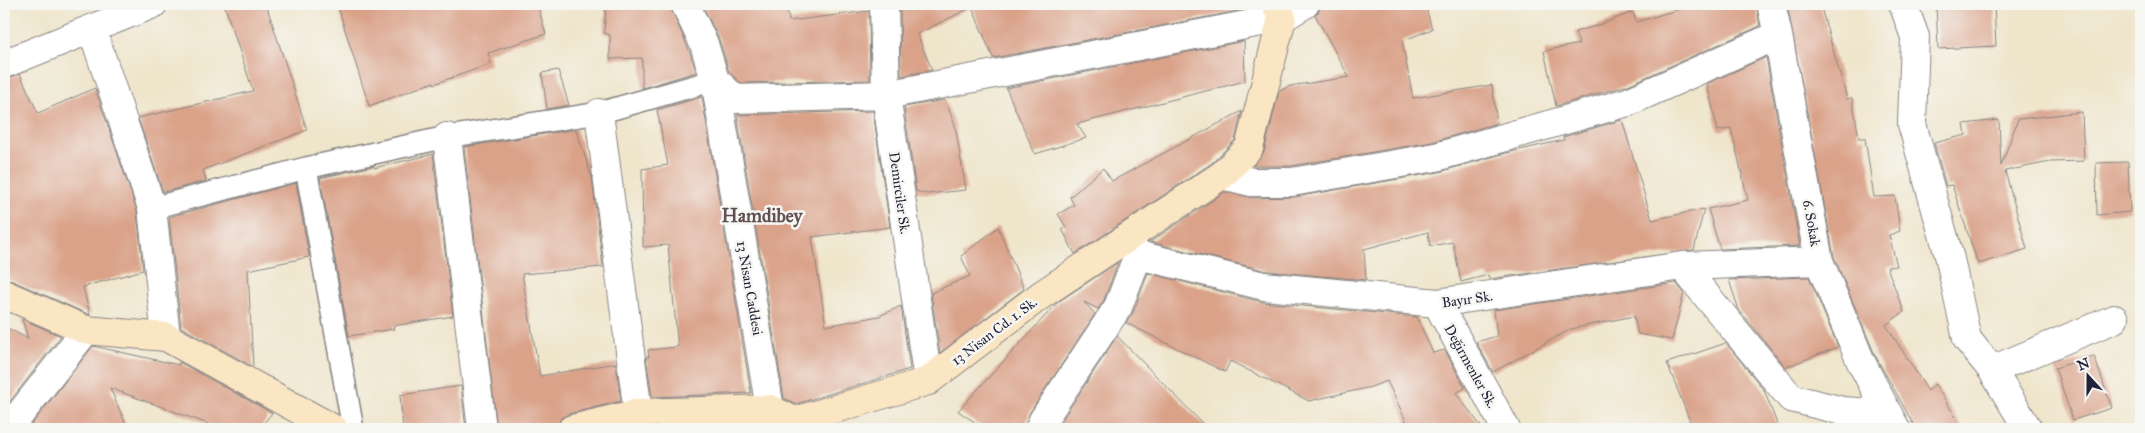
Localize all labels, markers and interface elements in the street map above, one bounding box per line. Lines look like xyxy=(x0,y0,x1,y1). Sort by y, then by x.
street label: Demirciler Sk. xyxy=(885,151,914,235)
street label: 6. Sokak xyxy=(1799,198,1824,248)
district label: Hamdibey xyxy=(722,204,804,228)
street label: 13 Nisan Caddesi xyxy=(733,239,766,337)
street label: Bayır Sk. xyxy=(1441,288,1494,311)
street label: 13 Nisan Cd. 1. Sk. xyxy=(948,294,1041,369)
street label: Değirmenler Sk. xyxy=(1441,321,1501,411)
north arrow xyxy=(2062,350,2112,400)
text: N xyxy=(2075,354,2092,374)

